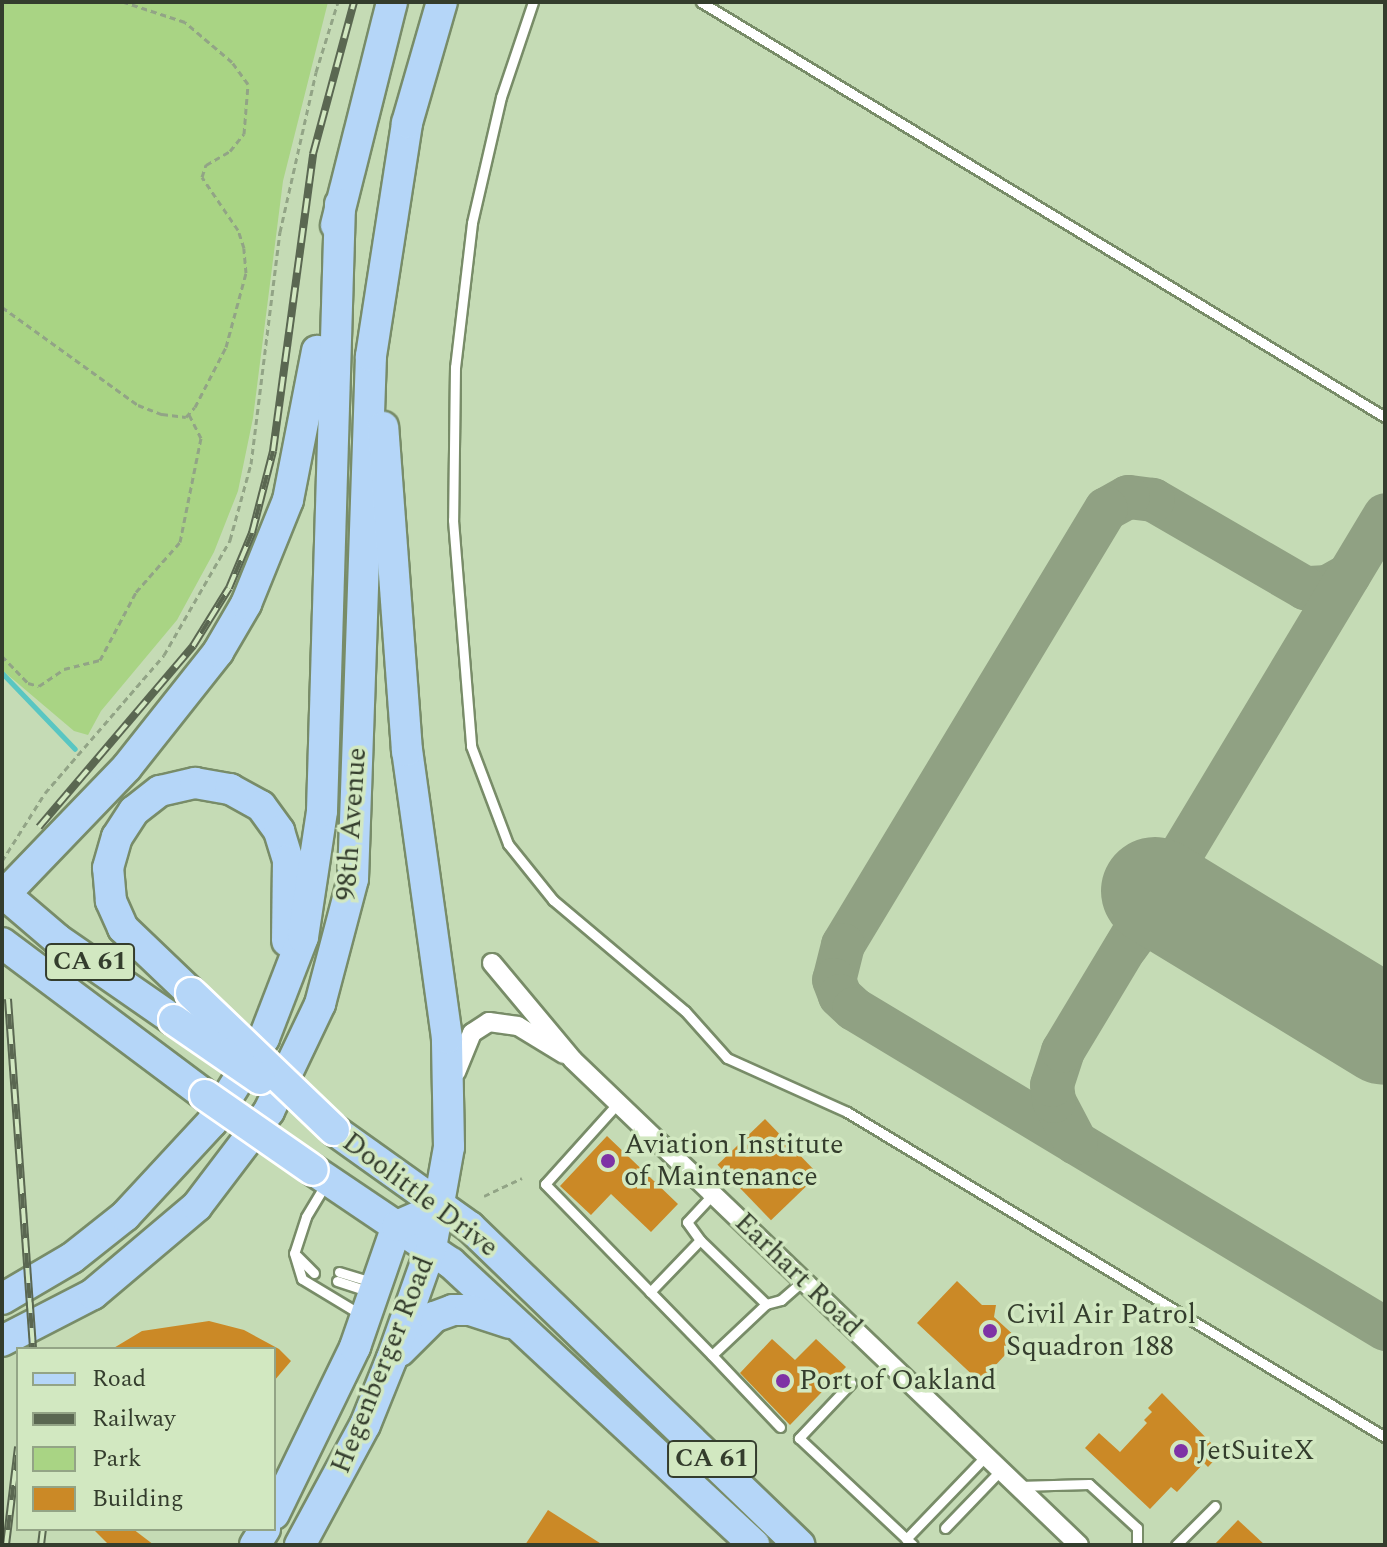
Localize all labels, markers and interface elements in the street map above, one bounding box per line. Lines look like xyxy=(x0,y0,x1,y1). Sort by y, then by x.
street label: 98th Avenue xyxy=(330,746,374,902)
road number: CA 61 xyxy=(44,940,136,984)
street label: Doolittle Drive xyxy=(336,1126,504,1264)
place label: Aviation Institute of Maintenance xyxy=(624,1128,844,1194)
marker: Aviation Institute of Maintenance xyxy=(599,1152,617,1170)
street label: Earhart Road xyxy=(727,1206,869,1344)
street label: Hegenberger Road xyxy=(324,1252,442,1478)
place label: Civil Air Patrol Squadron 188 xyxy=(1006,1298,1196,1364)
marker: Civil Air Patrol Squadron 188 xyxy=(981,1322,999,1340)
legend xyxy=(16,1347,276,1531)
text: Road xyxy=(92,1361,146,1397)
place label: Port of Oakland xyxy=(799,1364,997,1398)
marker: Port of Oakland xyxy=(774,1372,792,1390)
text: Railway xyxy=(92,1401,176,1437)
place label: JetSuiteX xyxy=(1197,1434,1314,1468)
road number: CA 61 xyxy=(666,1437,758,1481)
text: Park xyxy=(92,1441,142,1477)
marker: JetSuiteX xyxy=(1172,1442,1190,1460)
text: Building xyxy=(92,1481,184,1517)

